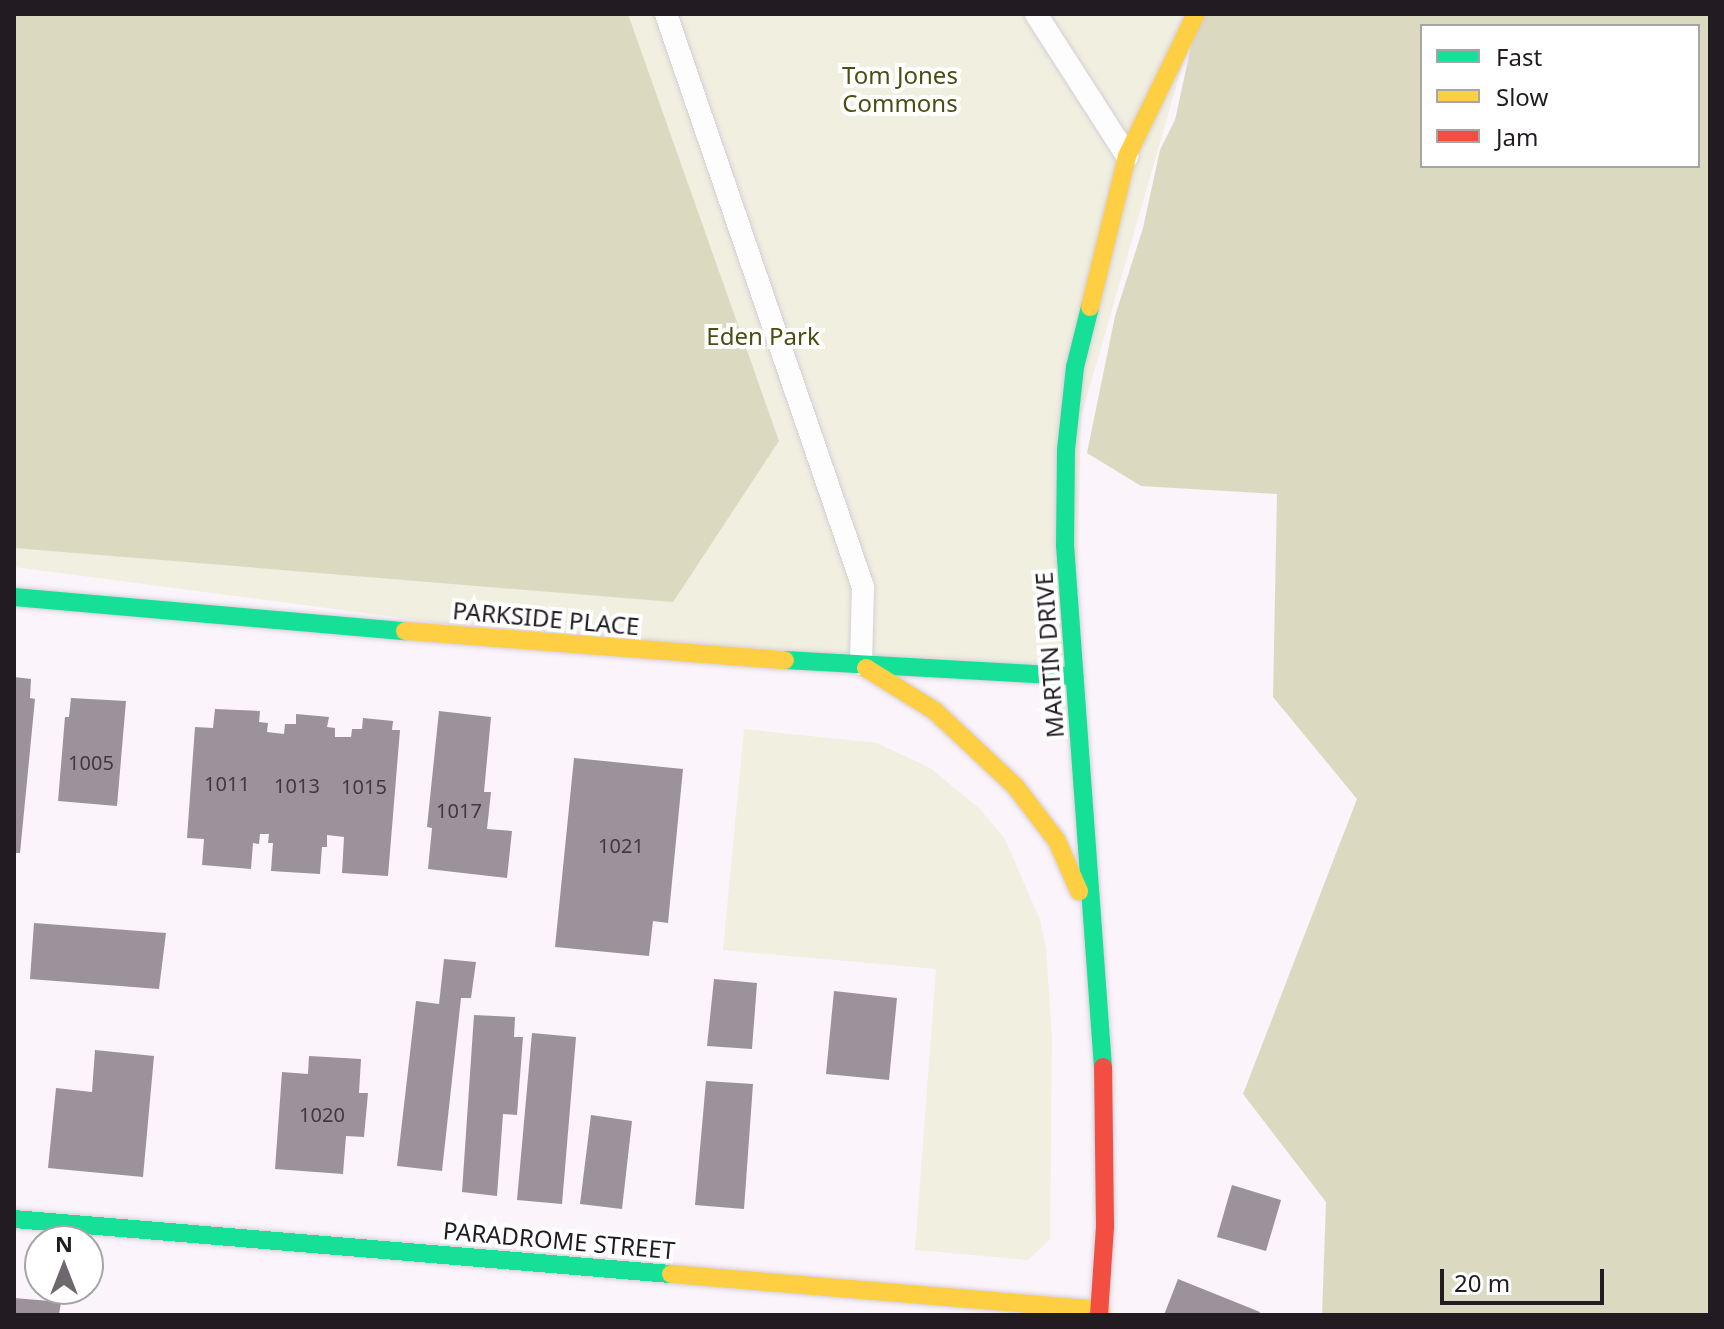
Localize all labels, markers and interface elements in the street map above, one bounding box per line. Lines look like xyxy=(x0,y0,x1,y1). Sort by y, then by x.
legend xyxy=(1420,24,1700,168)
text: Fast xyxy=(1496,40,1542,73)
park label: Tom Jones Commons xyxy=(842,61,958,117)
text: Slow xyxy=(1496,80,1548,113)
text: Jam xyxy=(1496,120,1538,153)
park label: Eden Park xyxy=(706,322,820,350)
street label: MARTIN DRIVE xyxy=(1029,571,1069,739)
street label: PARKSIDE PLACE xyxy=(451,595,641,641)
house number: 1005 xyxy=(68,750,114,774)
house number: 1011 xyxy=(204,771,250,795)
house number: 1013 xyxy=(274,773,320,797)
house number: 1015 xyxy=(341,774,387,798)
house number: 1017 xyxy=(436,798,482,822)
house number: 1021 xyxy=(598,833,644,857)
house number: 1020 xyxy=(299,1102,345,1126)
street label: PARADROME STREET xyxy=(442,1216,676,1264)
north arrow xyxy=(24,1225,104,1305)
text: N xyxy=(55,1228,73,1258)
scale bar xyxy=(1444,1253,1608,1303)
text: 20 m xyxy=(1454,1266,1510,1299)

